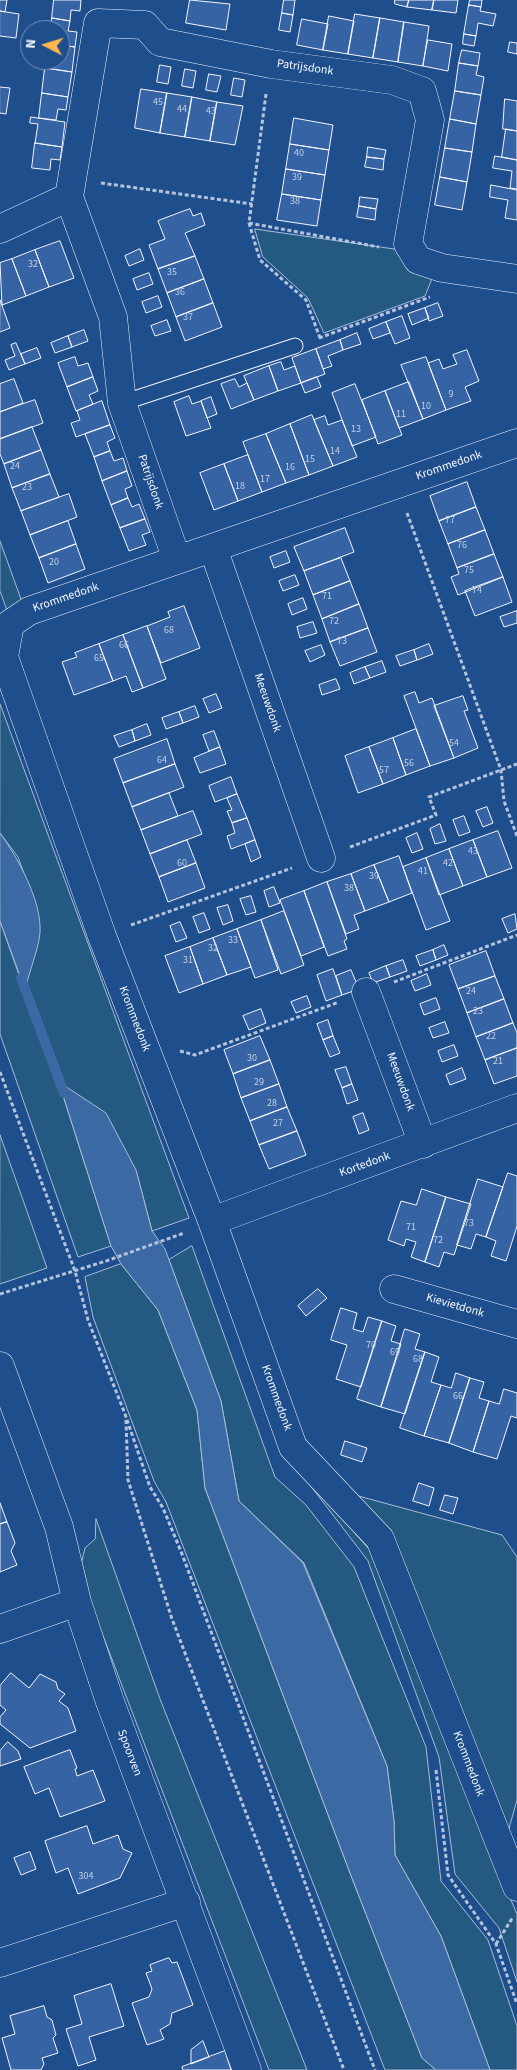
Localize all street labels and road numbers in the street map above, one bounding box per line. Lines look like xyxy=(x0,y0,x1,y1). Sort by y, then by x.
street label: Patrijsdonk xyxy=(276,57,334,79)
street label: Krommedonk xyxy=(414,448,484,484)
street label: Patrijsdonk xyxy=(134,453,166,511)
street label: Krommedonk xyxy=(31,580,101,616)
street label: Meeuwdonk xyxy=(250,672,284,734)
street label: Krommedonk xyxy=(115,984,153,1054)
street label: Meeuwdonk xyxy=(383,1051,417,1113)
street label: Kortedonk xyxy=(338,1149,392,1181)
street label: Kievietdonk xyxy=(424,1291,486,1321)
street label: Krommedonk xyxy=(257,1363,295,1433)
street label: Spoorven xyxy=(114,1728,144,1778)
street label: Krommedonk xyxy=(449,1729,487,1799)

